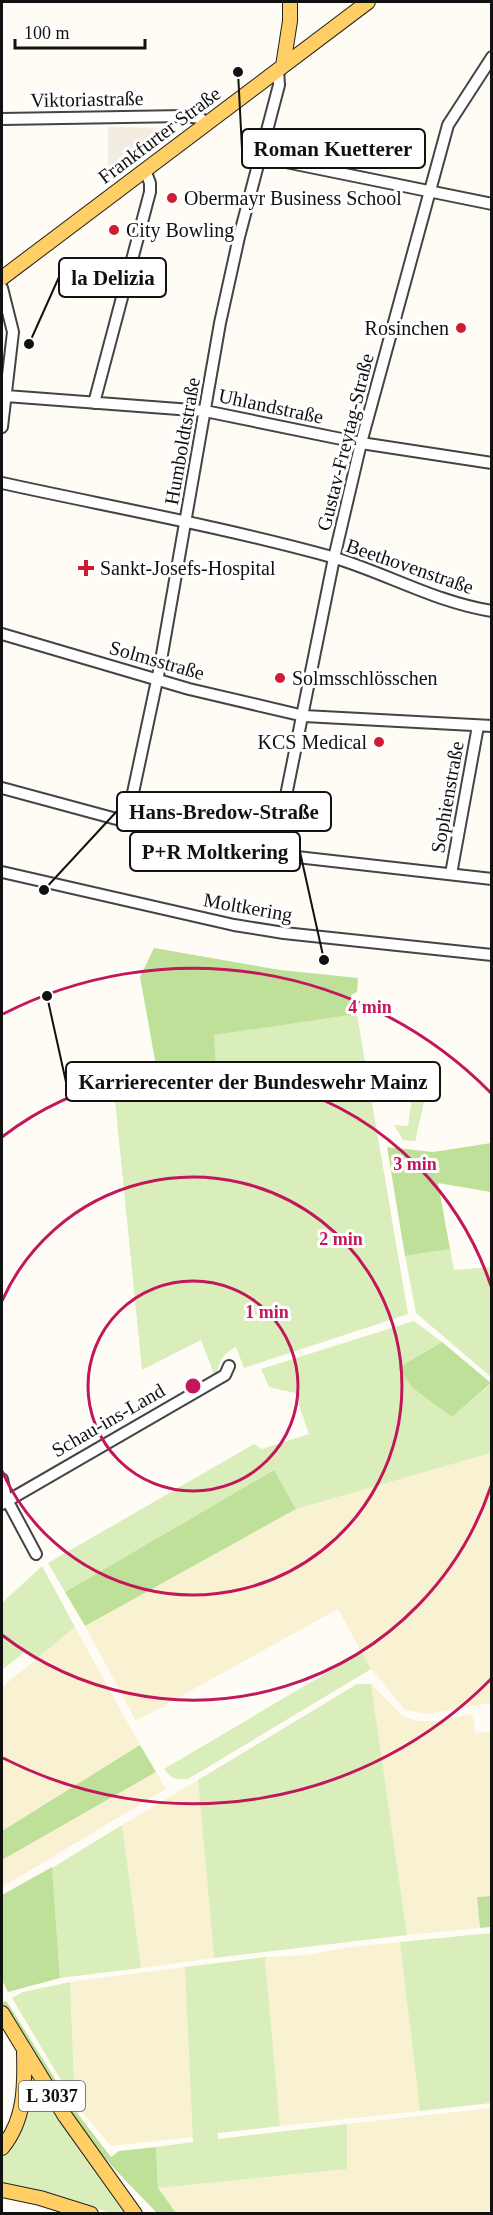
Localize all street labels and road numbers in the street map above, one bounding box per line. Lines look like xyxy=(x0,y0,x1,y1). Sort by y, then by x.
street label: Frankfurter Straße xyxy=(94,82,224,188)
street label: Viktoriastraße xyxy=(30,87,144,111)
street label: Gustav-Freytag-Straße xyxy=(312,351,379,533)
street label: Humboldtstraße xyxy=(160,376,204,506)
street label: Uhlandstraße xyxy=(217,384,326,428)
street label: Beethovenstraße xyxy=(343,534,477,598)
street label: Solmsstraße xyxy=(107,636,207,684)
street label: Sophienstraße xyxy=(426,739,469,855)
street label: Moltkering xyxy=(202,888,294,927)
street label: Schau-ins-Land xyxy=(48,1379,168,1461)
road number: L 3037 xyxy=(19,2081,85,2111)

